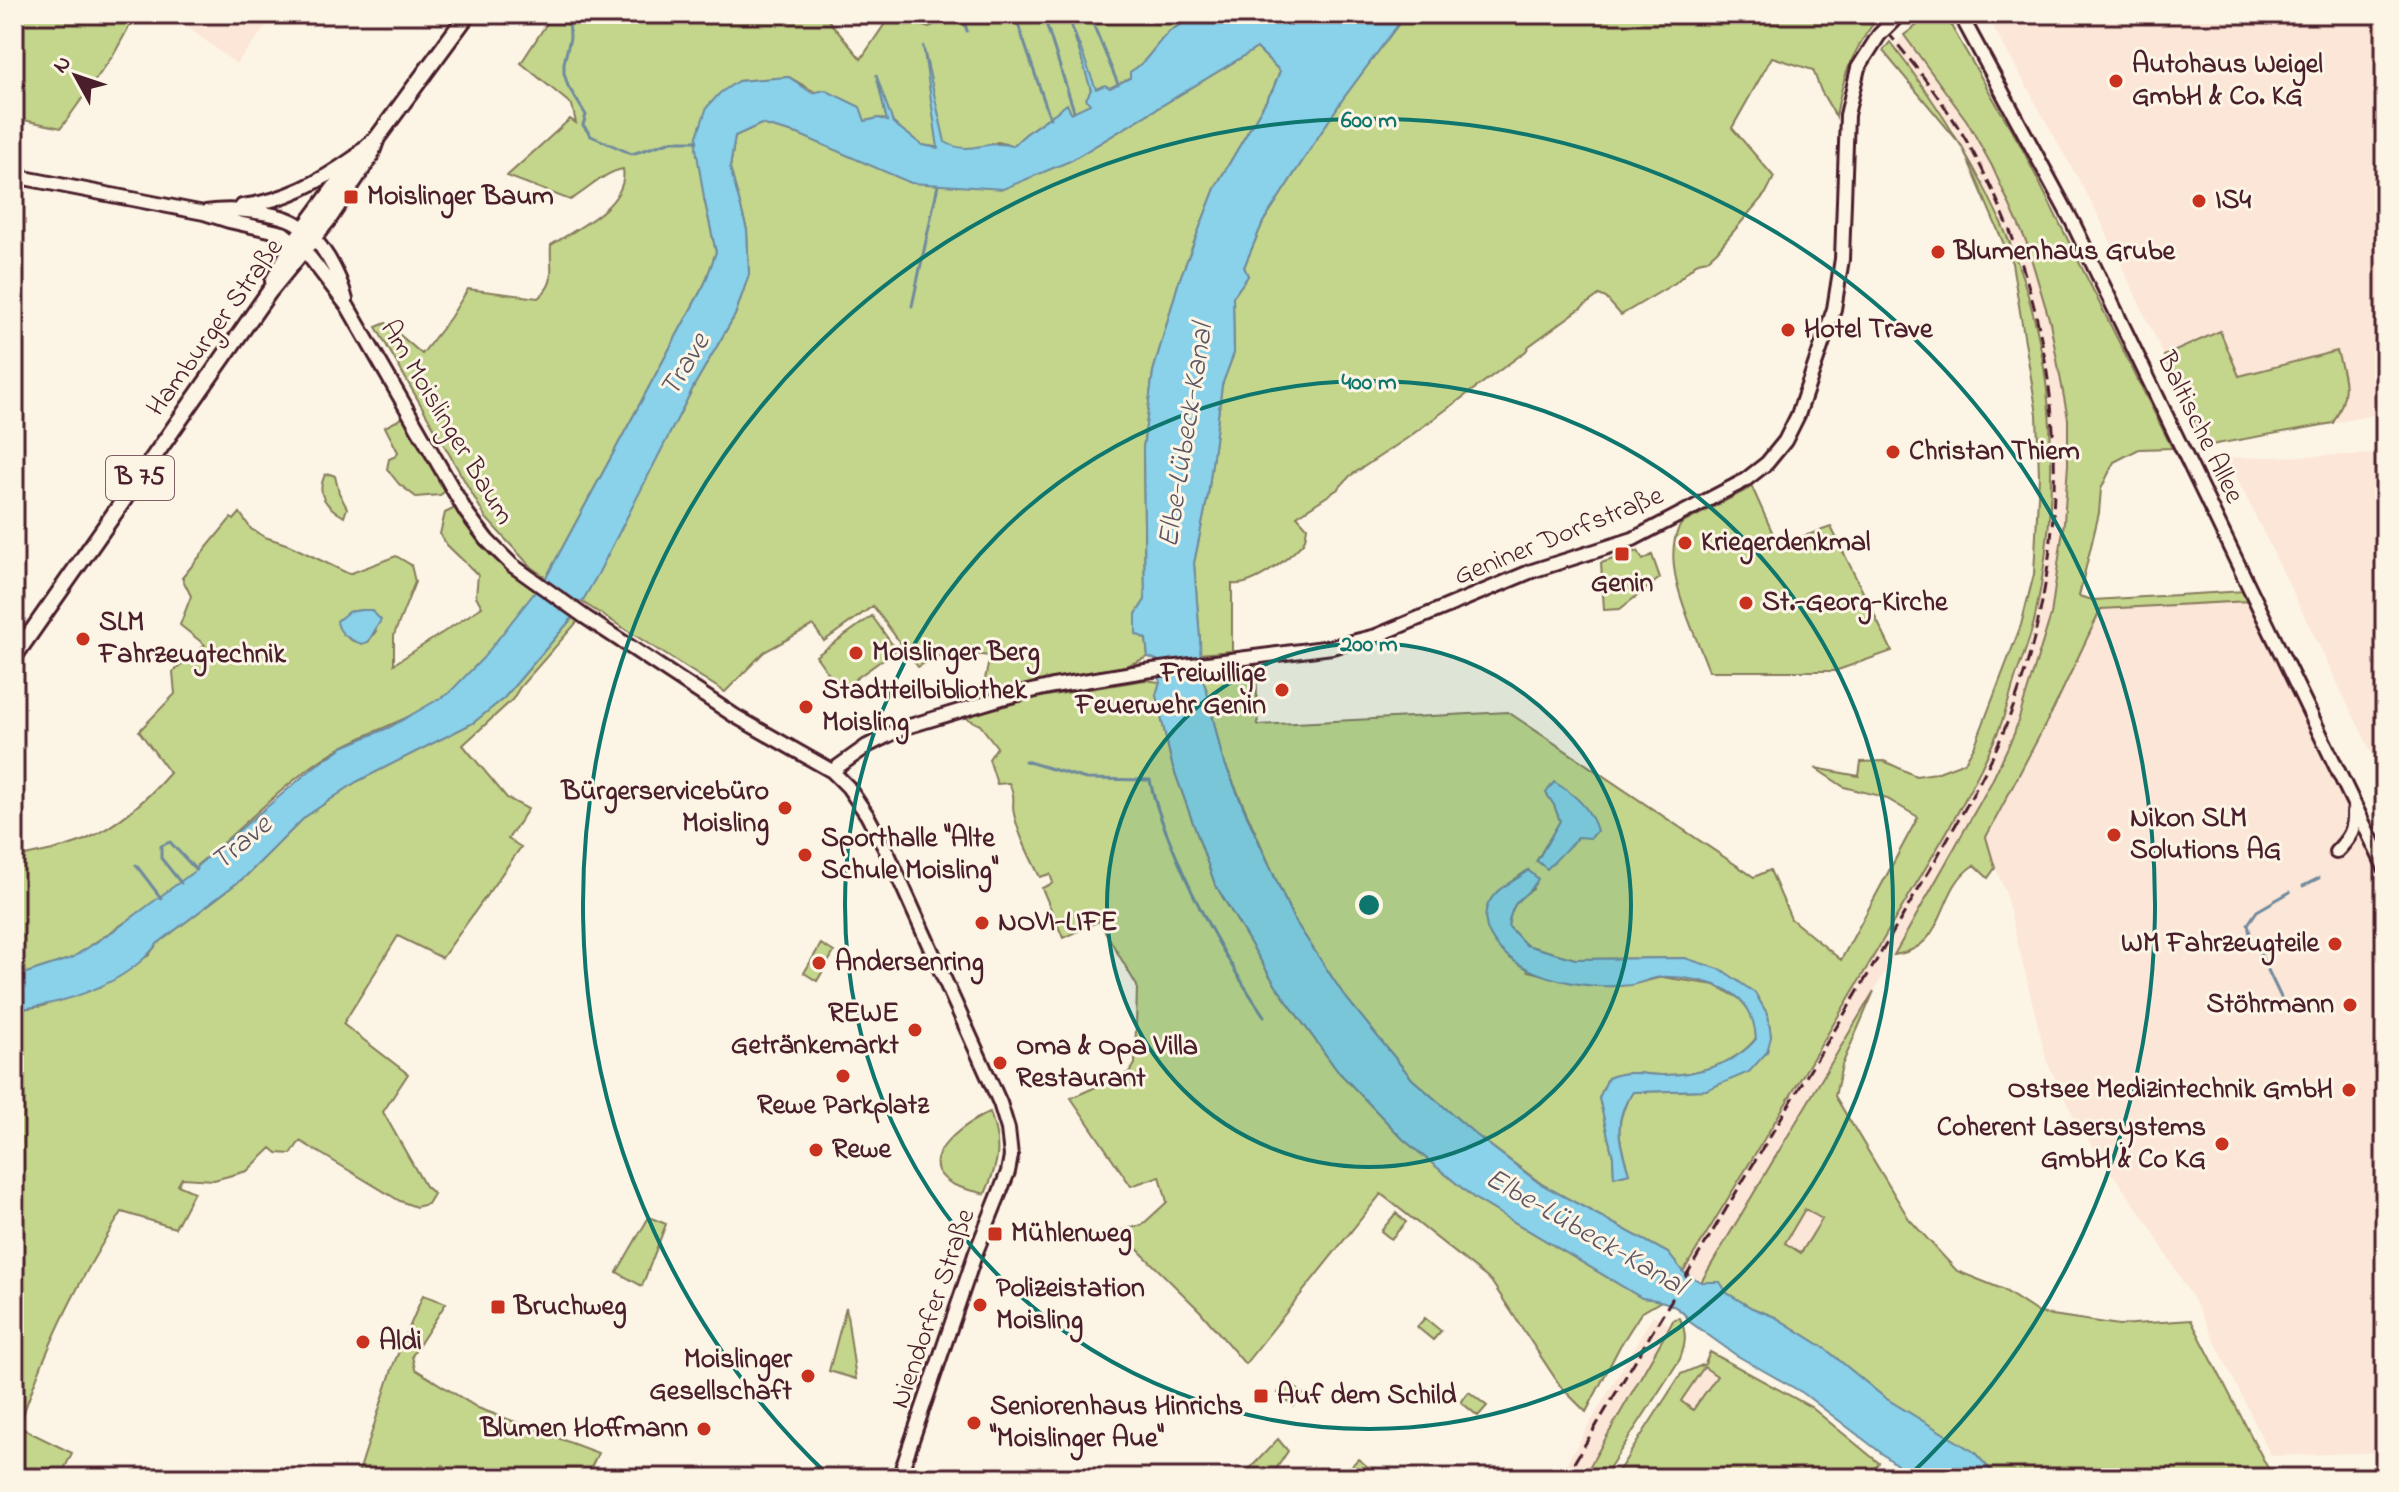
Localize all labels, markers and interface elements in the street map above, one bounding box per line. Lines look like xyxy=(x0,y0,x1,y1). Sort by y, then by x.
north arrow xyxy=(36,36,116,116)
place label: Autohaus Weigel GmbH & Co. KG xyxy=(2132,45,2323,118)
text: N xyxy=(46,49,80,81)
marker: Autohaus Weigel GmbH & Co. KG xyxy=(2107,72,2125,90)
text: 600 m xyxy=(1341,104,1397,139)
place label: Moislinger Baum xyxy=(367,177,554,219)
place label: IS4 xyxy=(2215,181,2252,222)
marker: Moislinger Baum xyxy=(342,188,360,206)
marker: IS4 xyxy=(2190,192,2208,210)
street label: Hamburger Straße xyxy=(137,230,295,426)
place label: Blumenhaus Grube xyxy=(1952,232,2176,273)
marker: Blumenhaus Grube xyxy=(1929,243,1947,261)
place label: Hotel Trave xyxy=(1804,310,1934,351)
street label: Am Moislinger Baum xyxy=(368,313,524,533)
water label: Elbe-Lübeck-Kanal xyxy=(1148,317,1227,551)
marker: Hotel Trave xyxy=(1779,321,1797,339)
water label: Trave xyxy=(649,324,723,407)
street label: Baltische Allee xyxy=(2144,344,2254,511)
text: 400 m xyxy=(1341,366,1397,401)
place label: Christan Thiem xyxy=(1909,432,2080,473)
marker: Christan Thiem xyxy=(1884,443,1902,461)
road number: B 75 xyxy=(106,456,174,500)
street label: Geniner Dorfstraße xyxy=(1450,480,1668,594)
place label: Kriegerdenkmal xyxy=(1701,523,1871,565)
marker: Kriegerdenkmal xyxy=(1676,534,1694,552)
marker: Genin xyxy=(1613,545,1631,563)
place label: Genin xyxy=(1591,567,1653,601)
place label: St.-Georg-Kirche xyxy=(1762,583,1949,625)
marker: St.-Georg-Kirche xyxy=(1737,594,1755,612)
place label: SLM Fahrzeugtechnik xyxy=(97,603,287,677)
text: 200 m xyxy=(1339,628,1398,663)
marker: SLM Fahrzeugtechnik xyxy=(74,630,92,648)
place label: Moislinger Berg xyxy=(872,633,1040,675)
marker: Moislinger Berg xyxy=(847,644,865,662)
place label: Freiwillige Feuerwehr Genin xyxy=(1074,654,1267,727)
place label: Stadtteilbibliothek Moisling xyxy=(822,671,1028,745)
marker: Freiwillige Feuerwehr Genin xyxy=(1273,681,1291,699)
marker: Stadtteilbibliothek Moisling xyxy=(797,698,815,716)
place label: Bürgerservicebüro Moisling xyxy=(559,772,769,846)
marker: Bürgerservicebüro Moisling xyxy=(776,799,794,817)
place label: Nikon SLM Solutions AG xyxy=(2130,799,2281,872)
water label: Trave xyxy=(202,804,284,883)
place label: Sporthalle "Alte Schule Moisling" xyxy=(821,819,999,893)
marker: Nikon SLM Solutions AG xyxy=(2105,826,2123,844)
marker: Sporthalle "Alte Schule Moisling" xyxy=(796,846,814,864)
centre of rings xyxy=(1355,891,1383,919)
place label: NOVI-LIFE xyxy=(998,903,1118,944)
marker: NOVI-LIFE xyxy=(973,914,991,932)
place label: WM Fahrzeugteile xyxy=(2121,924,2320,966)
marker: WM Fahrzeugteile xyxy=(2326,935,2344,953)
place label: Andersenring xyxy=(835,943,984,985)
marker: Andersenring xyxy=(810,954,828,972)
place label: Stöhrmann xyxy=(2206,985,2334,1026)
place label: REWE Getränkemarkt xyxy=(731,994,900,1067)
marker: Stöhrmann xyxy=(2341,996,2359,1014)
marker: REWE Getränkemarkt xyxy=(906,1021,924,1039)
place label: Oma & Opa Villa Restaurant xyxy=(1016,1027,1198,1100)
marker: Oma & Opa Villa Restaurant xyxy=(991,1054,1009,1072)
marker: Rewe Parkplatz xyxy=(834,1067,852,1085)
place label: Ostsee Medizintechnik GmbH xyxy=(2008,1070,2333,1111)
marker: Ostsee Medizintechnik GmbH xyxy=(2340,1081,2358,1099)
place label: Rewe Parkplatz xyxy=(757,1086,930,1127)
place label: Coherent Lasersystems GmbH & Co KG xyxy=(1937,1108,2206,1181)
place label: Rewe xyxy=(832,1130,892,1171)
marker: Coherent Lasersystems GmbH & Co KG xyxy=(2213,1135,2231,1153)
marker: Rewe xyxy=(807,1141,825,1159)
water label: Elbe-Lübeck-Kanal xyxy=(1476,1158,1697,1310)
street label: Niendorfer Straße xyxy=(881,1203,988,1414)
place label: Mühlenweg xyxy=(1011,1214,1132,1256)
marker: Mühlenweg xyxy=(986,1225,1004,1243)
place label: Polizeistation Moisling xyxy=(996,1269,1145,1343)
place label: Bruchweg xyxy=(512,1287,627,1329)
marker: Polizeistation Moisling xyxy=(971,1296,989,1314)
marker: Bruchweg xyxy=(489,1298,507,1316)
place label: Aldi xyxy=(379,1322,422,1363)
marker: Aldi xyxy=(354,1333,372,1351)
place label: Moislinger Gesellschaft xyxy=(649,1340,793,1413)
marker: Moislinger Gesellschaft xyxy=(799,1367,817,1385)
place label: Auf dem Schild xyxy=(1277,1376,1457,1417)
place label: Seniorenhaus Hinrichs "Moislinger Aue" xyxy=(989,1387,1243,1461)
marker: Auf dem Schild xyxy=(1252,1387,1270,1405)
place label: Blumen Hoffmann xyxy=(479,1409,688,1450)
marker: Seniorenhaus Hinrichs "Moislinger Aue" xyxy=(965,1414,983,1432)
marker: Blumen Hoffmann xyxy=(695,1420,713,1438)

